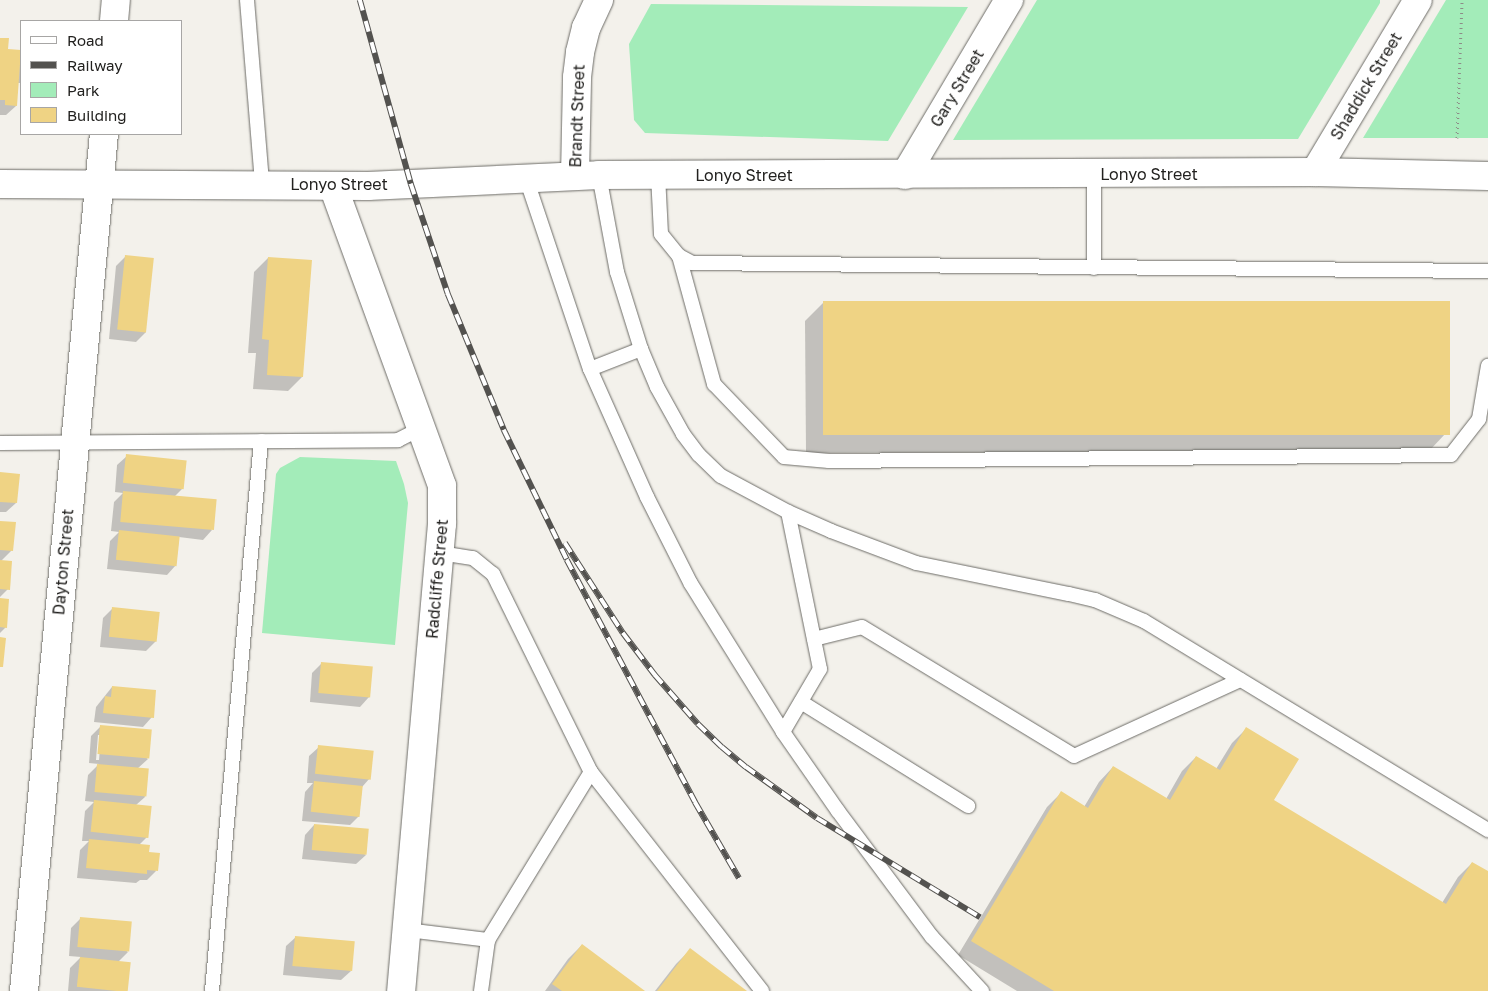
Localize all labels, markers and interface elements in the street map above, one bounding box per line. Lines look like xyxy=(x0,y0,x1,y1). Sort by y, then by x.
legend xyxy=(20,20,182,135)
street label: Shaddick Street xyxy=(1326,29,1406,143)
text: Road xyxy=(67,31,104,49)
street label: Gary Street xyxy=(926,46,988,130)
text: Railway xyxy=(67,56,123,74)
street label: Brandt Street xyxy=(566,64,588,168)
text: Park xyxy=(67,81,99,99)
text: Building xyxy=(67,106,127,124)
street label: Lonyo Street xyxy=(1100,164,1198,184)
street label: Lonyo Street xyxy=(695,165,793,185)
street label: Lonyo Street xyxy=(290,174,388,194)
street label: Dayton Street xyxy=(49,508,77,616)
street label: Radcliffe Street xyxy=(422,518,452,640)

